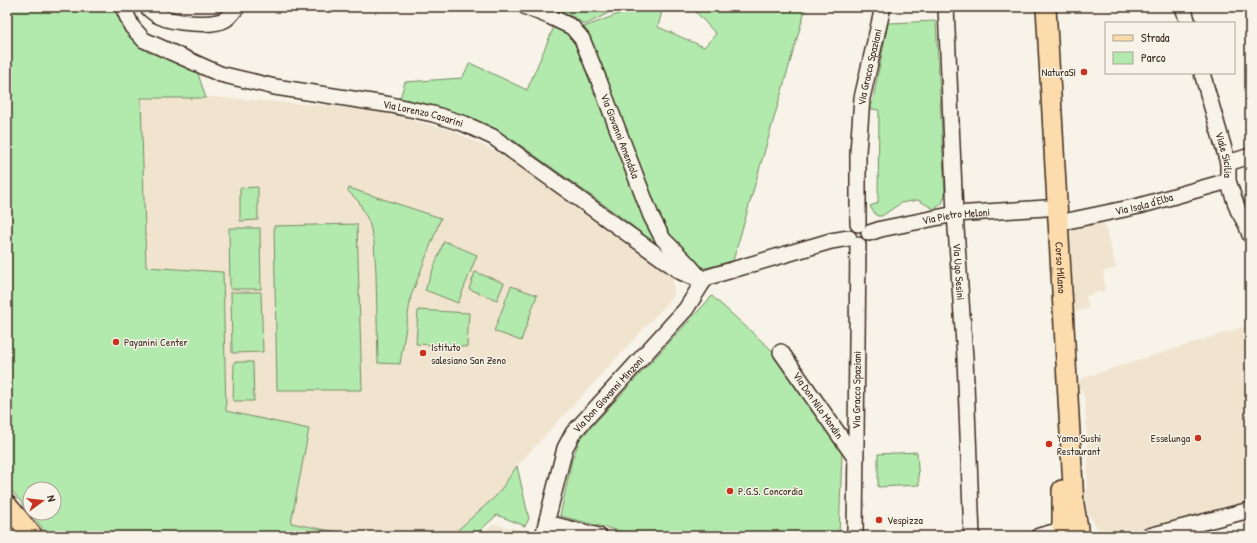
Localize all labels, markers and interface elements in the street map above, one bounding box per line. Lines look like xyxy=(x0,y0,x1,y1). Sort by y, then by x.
legend xyxy=(1105,22,1235,74)
street label: Via Gracco Spaziani xyxy=(854,27,885,106)
text: Strada xyxy=(1141,29,1170,46)
text: Parco xyxy=(1141,49,1166,66)
place label: NaturaSì xyxy=(1042,65,1076,79)
marker: NaturaSì xyxy=(1079,67,1089,77)
street label: Via Giovanni Amendola xyxy=(598,92,643,181)
street label: Via Lorenzo Casarini xyxy=(382,97,465,130)
street label: Viale Sicilia xyxy=(1212,130,1235,178)
street label: Via Isola d'Elba xyxy=(1114,190,1175,218)
street label: Via Pietro Meloni xyxy=(921,205,990,227)
street label: Corso Milano xyxy=(1052,241,1069,294)
street label: Via Ugo Sesini xyxy=(950,243,968,301)
place label: Payanini Center xyxy=(124,335,189,349)
marker: Payanini Center xyxy=(111,337,121,347)
place label: Istituto salesiano San Zeno xyxy=(431,340,507,367)
marker: Istituto salesiano San Zeno xyxy=(418,348,428,358)
street label: Via Gracco Spaziani xyxy=(849,351,864,429)
street label: Via Don Giovanni Minzoni xyxy=(570,353,647,436)
street label: Via Don Nilo Mondin xyxy=(790,369,847,441)
place label: Yama Sushi Restaurant xyxy=(1057,431,1101,458)
place label: Esselunga xyxy=(1151,431,1191,445)
marker: Esselunga xyxy=(1193,433,1203,443)
marker: Yama Sushi Restaurant xyxy=(1044,439,1054,449)
north arrow xyxy=(22,481,62,521)
place label: P.G.S. Concordia xyxy=(738,484,803,498)
marker: P.G.S. Concordia xyxy=(725,486,735,496)
text: N xyxy=(44,494,59,503)
place label: Vespizza xyxy=(887,513,923,527)
marker: Vespizza xyxy=(874,515,884,525)

